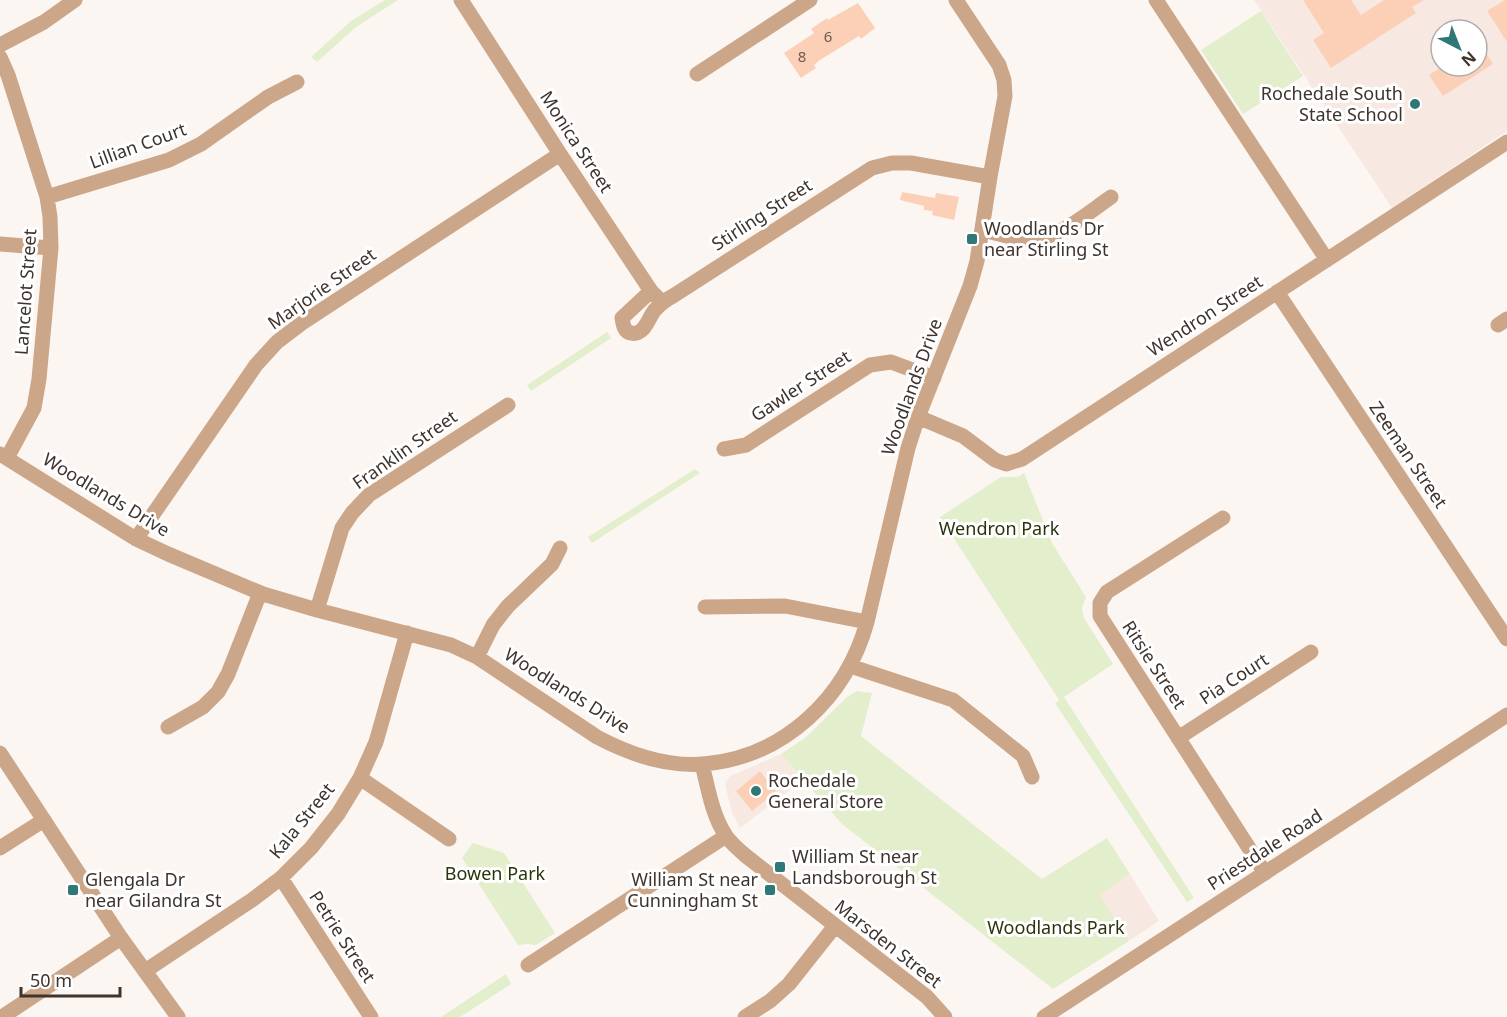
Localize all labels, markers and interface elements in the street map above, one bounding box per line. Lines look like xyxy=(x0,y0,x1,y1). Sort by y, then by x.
north arrow xyxy=(1429,18,1489,78)
house number: 6 xyxy=(824,26,832,46)
house number: 8 xyxy=(798,46,806,66)
text: N xyxy=(1457,47,1481,72)
place label: Rochedale South State School xyxy=(1261,81,1403,126)
street label: Monica Street xyxy=(535,86,619,197)
marker: Rochedale South State School xyxy=(1408,97,1422,111)
street label: Lillian Court xyxy=(86,116,190,174)
street label: Stirling Street xyxy=(707,173,817,256)
place label: Woodlands Dr near Stirling St xyxy=(984,216,1109,261)
street label: Lancelot Street xyxy=(9,228,41,356)
marker: Woodlands Dr near Stirling St xyxy=(965,232,979,246)
street label: Marjorie Street xyxy=(263,242,381,334)
street label: Wendron Street xyxy=(1142,269,1267,361)
street label: Woodlands Drive xyxy=(875,315,947,458)
street label: Gawler Street xyxy=(746,344,855,426)
street label: Zeeman Street xyxy=(1364,396,1454,513)
street label: Franklin Street xyxy=(347,404,462,494)
street label: Woodlands Drive xyxy=(39,447,174,542)
park label: Wendron Park xyxy=(939,516,1060,540)
street label: Ritsie Street xyxy=(1117,616,1193,714)
street label: Woodlands Drive xyxy=(500,642,635,738)
street label: Pia Court xyxy=(1194,647,1273,709)
place label: Rochedale General Store xyxy=(768,768,884,813)
street label: Kala Street xyxy=(263,777,339,863)
marker: Rochedale General Store xyxy=(749,784,763,798)
street label: Priestdale Road xyxy=(1203,803,1326,895)
place label: William St near Landsborough St xyxy=(792,844,937,889)
marker: William St near Landsborough St xyxy=(773,860,787,874)
park label: Bowen Park xyxy=(445,861,546,885)
place label: Glengala Dr near Gilandra St xyxy=(85,867,222,912)
place label: William St near Cunningham St xyxy=(627,867,759,912)
marker: Glengala Dr near Gilandra St xyxy=(66,883,80,897)
marker: William St near Cunningham St xyxy=(763,883,777,897)
street label: Petrie Street xyxy=(304,886,382,987)
street label: Marsden Street xyxy=(830,894,948,993)
park label: Woodlands Park xyxy=(987,915,1125,939)
scale bar xyxy=(21,960,120,998)
text: 50 m xyxy=(30,968,72,992)

